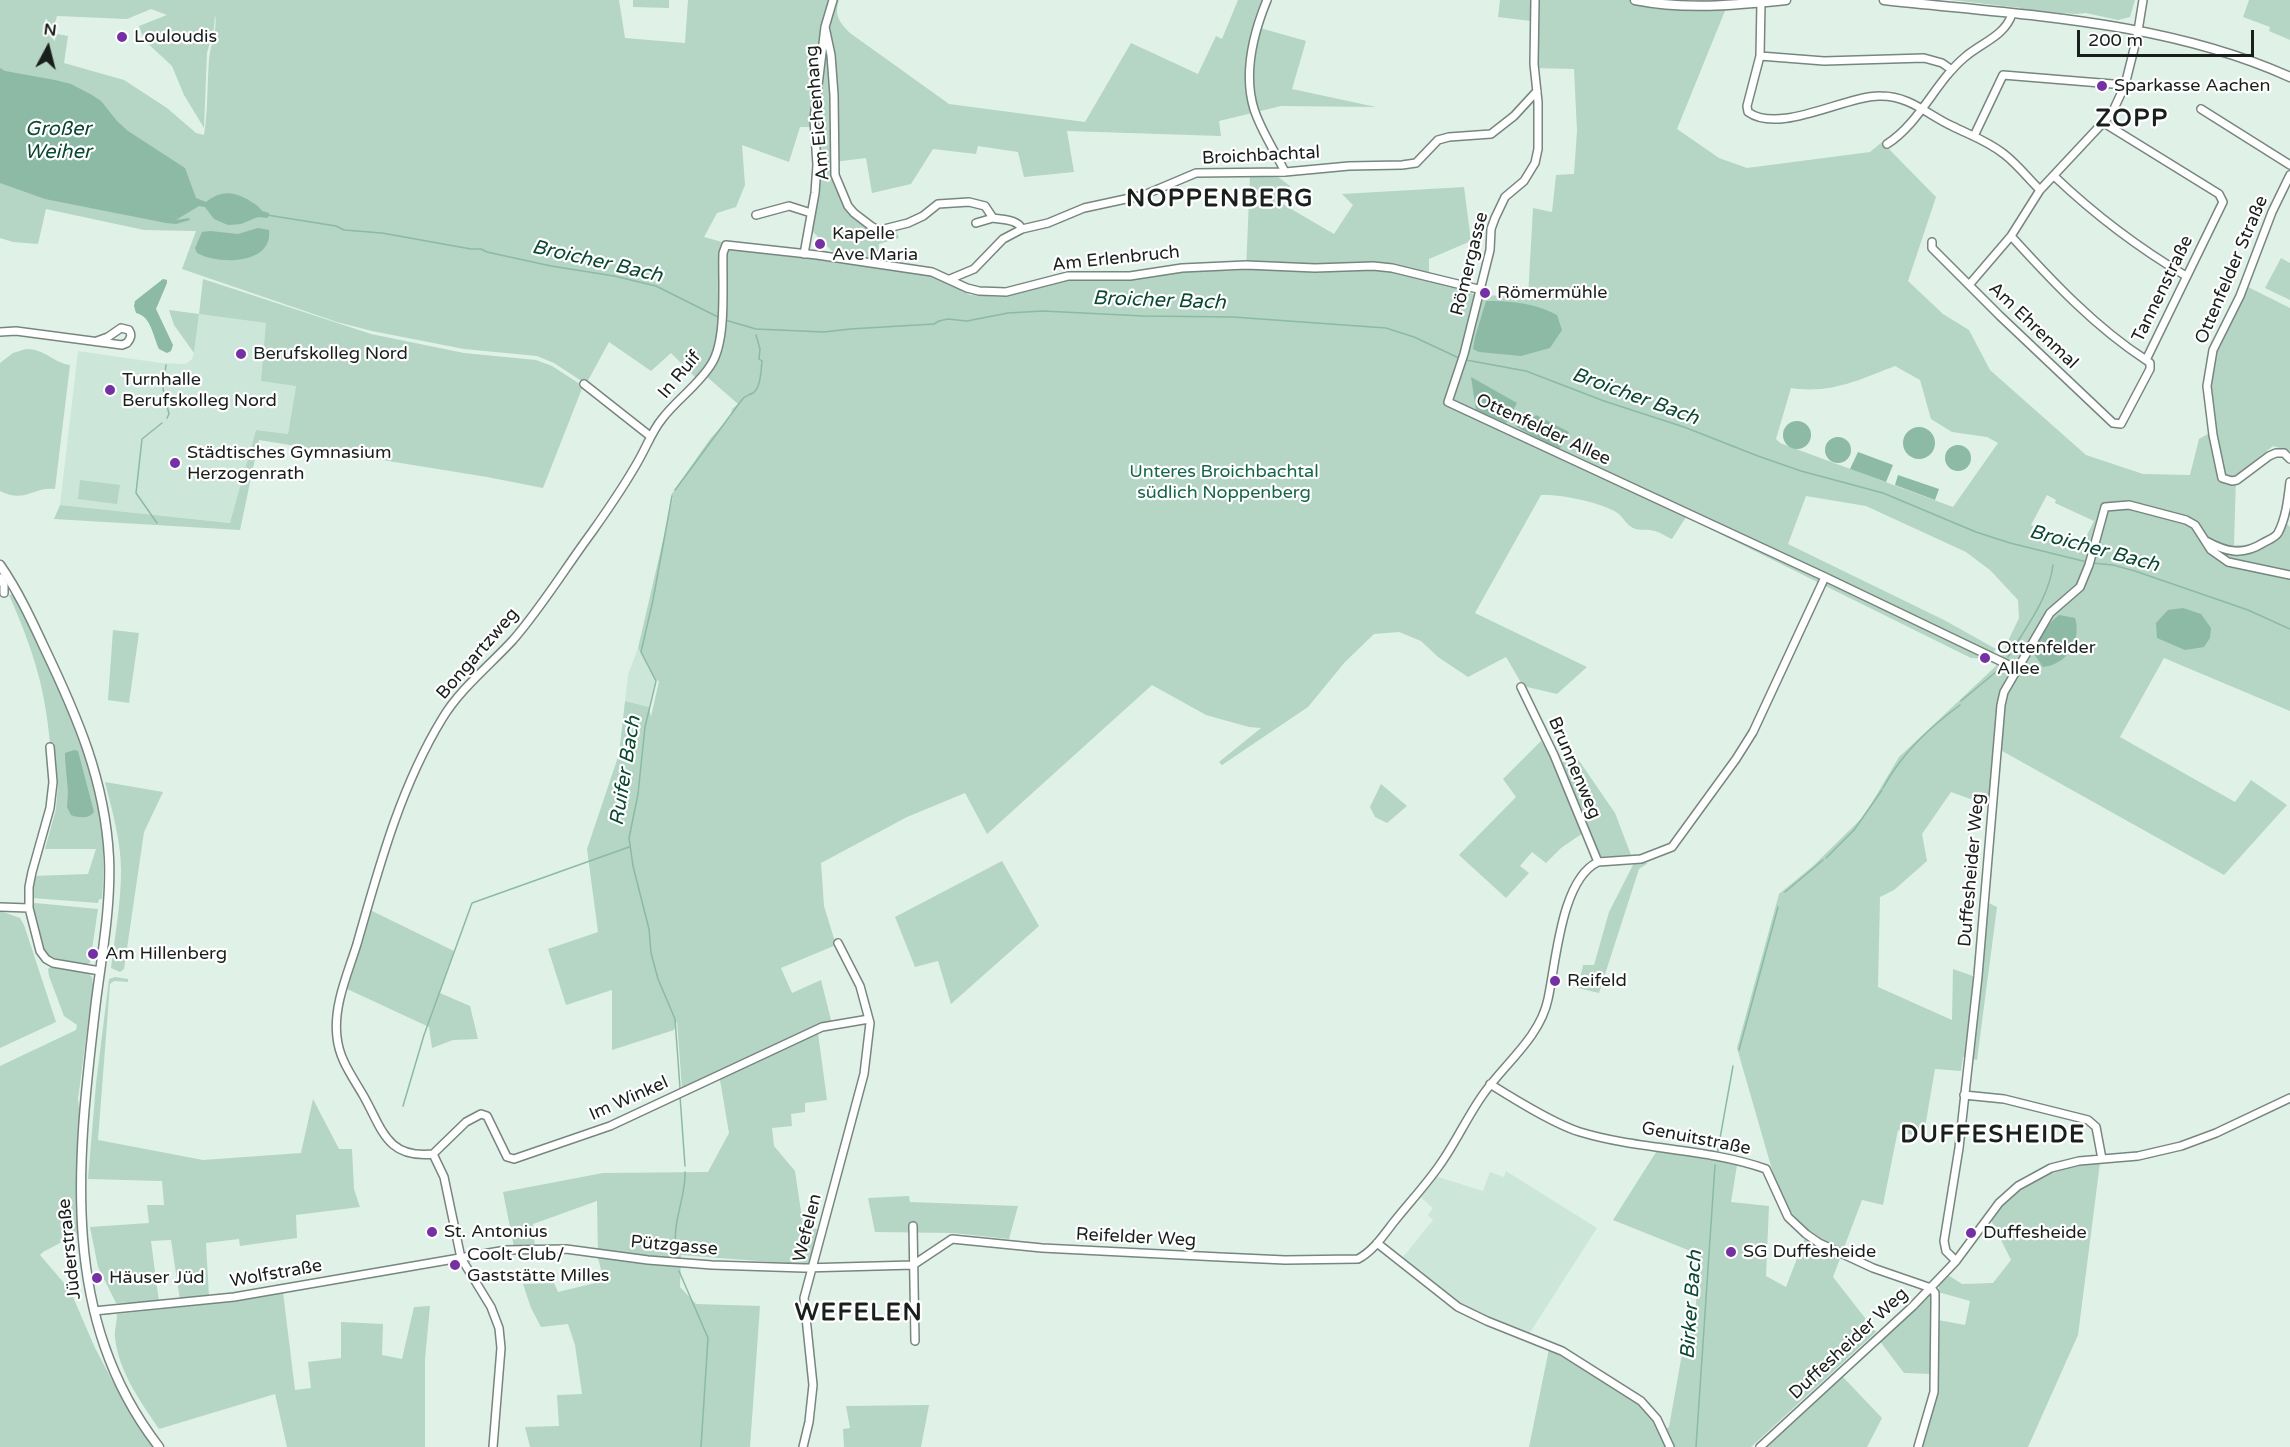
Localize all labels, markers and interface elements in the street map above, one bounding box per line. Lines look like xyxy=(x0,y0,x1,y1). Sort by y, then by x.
north arrow xyxy=(18,18,78,78)
scale bar xyxy=(2080,18,2257,56)
text: N xyxy=(43,19,58,41)
place label: Louloudis xyxy=(134,26,217,48)
text: 200 m xyxy=(2088,29,2143,51)
marker: Louloudis xyxy=(115,30,129,44)
street label: Am Eichenhang xyxy=(801,45,835,181)
place label: Sparkasse Aachen xyxy=(2114,75,2270,97)
marker: Sparkasse Aachen xyxy=(2095,79,2109,93)
district label: ZOPP xyxy=(2095,106,2169,134)
water label: Großer Weiher xyxy=(25,118,91,165)
street label: Broichbachtal xyxy=(1201,142,1321,170)
district label: NOPPENBERG xyxy=(1126,186,1314,214)
street label: Ottenfelder Straße xyxy=(2191,193,2273,347)
street label: Römergasse xyxy=(1447,210,1493,318)
place label: Kapelle Ave Maria xyxy=(832,223,918,266)
street label: Tannenstraße xyxy=(2128,232,2198,346)
water label: Broicher Bach xyxy=(529,235,665,289)
marker: Kapelle Ave Maria xyxy=(813,237,827,251)
street label: Am Erlenbruch xyxy=(1051,242,1181,276)
street label: Am Ehrenmal xyxy=(1984,278,2082,374)
place label: Römermühle xyxy=(1497,282,1607,304)
marker: Römermühle xyxy=(1478,286,1492,300)
water label: Broicher Bach xyxy=(1092,287,1226,315)
place label: Berufskolleg Nord xyxy=(253,343,408,365)
marker: Berufskolleg Nord xyxy=(234,347,248,361)
street label: In Ruif xyxy=(654,347,706,403)
water label: Broicher Bach xyxy=(1568,363,1702,431)
place label: Turnhalle Berufskolleg Nord xyxy=(122,369,277,412)
marker: Turnhalle Berufskolleg Nord xyxy=(103,383,117,397)
street label: Ottenfelder Allee xyxy=(1472,389,1614,471)
place label: Städtisches Gymnasium Herzogenrath xyxy=(187,442,392,484)
marker: Städtisches Gymnasium Herzogenrath xyxy=(168,456,182,470)
park label: Unteres Broichbachtal südlich Noppenberg xyxy=(1129,461,1319,504)
water label: Broicher Bach xyxy=(2027,520,2161,578)
street label: Bongartzweg xyxy=(432,604,524,704)
place label: Ottenfelder Allee xyxy=(1997,637,2096,680)
marker: Ottenfelder Allee xyxy=(1978,651,1992,665)
street label: Brunnenweg xyxy=(1543,714,1605,822)
water label: Ruifer Bach xyxy=(605,715,647,827)
street label: Duffesheider Weg xyxy=(1955,792,1989,948)
place label: Am Hillenberg xyxy=(105,943,227,965)
marker: Am Hillenberg xyxy=(86,947,100,961)
place label: Reifeld xyxy=(1567,970,1627,992)
marker: Reifeld xyxy=(1548,974,1562,988)
street label: Im Winkel xyxy=(586,1072,672,1126)
street label: Genuitstraße xyxy=(1640,1118,1752,1160)
district label: DUFFESHEIDE xyxy=(1900,1122,2086,1150)
street label: Wefelen xyxy=(789,1192,827,1264)
street label: Jüderstraße xyxy=(54,1197,86,1301)
place label: St. Antonius xyxy=(444,1221,548,1243)
place label: Duffesheide xyxy=(1983,1222,2087,1244)
street label: Reifelder Weg xyxy=(1075,1224,1197,1252)
marker: St. Antonius xyxy=(425,1225,439,1239)
marker: Duffesheide xyxy=(1964,1226,1978,1240)
street label: Pützgasse xyxy=(629,1231,719,1261)
place label: SG Duffesheide xyxy=(1743,1241,1876,1263)
place label: Coolt Club/ Gaststätte Milles xyxy=(467,1244,610,1286)
marker: SG Duffesheide xyxy=(1724,1245,1738,1259)
water label: Birker Bach xyxy=(1676,1250,1708,1360)
street label: Wolfstraße xyxy=(228,1255,324,1293)
marker: Coolt Club/ Gaststätte Milles xyxy=(448,1258,462,1272)
place label: Häuser Jüd xyxy=(109,1267,205,1289)
marker: Häuser Jüd xyxy=(90,1271,104,1285)
street label: Duffesheider Weg xyxy=(1785,1283,1913,1405)
district label: WEFELEN xyxy=(795,1300,923,1328)

